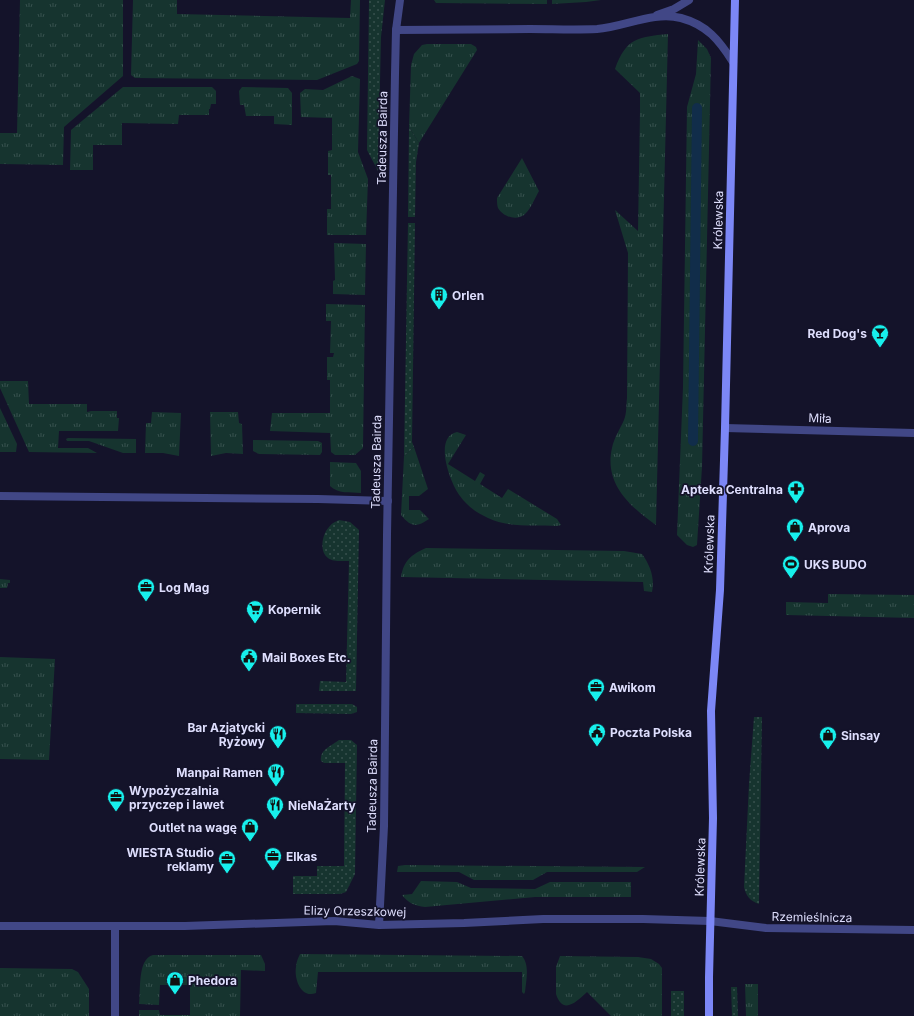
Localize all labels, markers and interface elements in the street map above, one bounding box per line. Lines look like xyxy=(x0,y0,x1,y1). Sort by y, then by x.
street label: Tadeusza Bairda xyxy=(374,91,390,185)
street label: Królewska xyxy=(710,190,726,250)
building icon: Orlen xyxy=(429,285,449,310)
place label: Orlen xyxy=(452,288,484,303)
bar icon: Red Dog's xyxy=(870,323,890,348)
place label: Red Dog's xyxy=(807,326,867,341)
street label: Miła xyxy=(808,410,832,426)
street label: Tadeusza Bairda xyxy=(368,415,384,509)
pharmacy icon: Apteka Centralna xyxy=(786,479,806,504)
place label: Apteka Centralna xyxy=(681,482,783,497)
street label: Królewska xyxy=(700,514,718,574)
shop icon: Aprova xyxy=(785,517,805,542)
place label: Aprova xyxy=(808,520,850,535)
sports icon: UKS BUDO xyxy=(781,554,801,579)
place label: UKS BUDO xyxy=(804,557,867,572)
office icon: Log Mag xyxy=(136,577,156,602)
place label: Log Mag xyxy=(159,580,209,595)
supermarket icon: Kopernik xyxy=(245,599,265,624)
place label: Kopernik xyxy=(268,602,321,617)
public building icon: Mail Boxes Etc. xyxy=(239,647,259,672)
place label: Mail Boxes Etc. xyxy=(262,650,351,665)
office icon: Awikom xyxy=(586,677,606,702)
place label: Awikom xyxy=(609,680,656,695)
place label: Bar Azjatycki Ryżowy xyxy=(187,720,266,749)
public building icon: Poczta Polska xyxy=(587,722,607,747)
restaurant icon: Bar Azjatycki Ryżowy xyxy=(268,724,288,749)
place label: Poczta Polska xyxy=(610,725,692,740)
shop icon: Sinsay xyxy=(818,725,838,750)
place label: Sinsay xyxy=(841,728,881,743)
street label: Tadeusza Bairda xyxy=(364,739,380,833)
restaurant icon: Manpai Ramen xyxy=(266,762,286,787)
place label: Manpai Ramen xyxy=(176,765,263,780)
place label: Wypożyczalnia przyczep i lawet xyxy=(129,783,225,812)
office icon: Wypożyczalnia przyczep i lawet xyxy=(106,787,126,812)
restaurant icon: NieNaŻarty xyxy=(265,795,285,820)
place label: NieNaŻarty xyxy=(288,798,356,813)
shop icon: Outlet na wagę xyxy=(240,817,260,842)
place label: Outlet na wagę xyxy=(149,820,237,835)
street label: Królewska xyxy=(691,837,709,897)
place label: WIESTA Studio reklamy xyxy=(126,845,215,874)
office icon: Elkas xyxy=(263,846,283,871)
office icon: WIESTA Studio reklamy xyxy=(217,849,237,874)
place label: Elkas xyxy=(286,849,317,864)
street label: Elizy Orzeszkowej xyxy=(304,903,407,919)
street label: Rzemieślnicza xyxy=(771,909,853,925)
shop icon: Phedora xyxy=(165,970,185,995)
place label: Phedora xyxy=(188,973,237,988)

